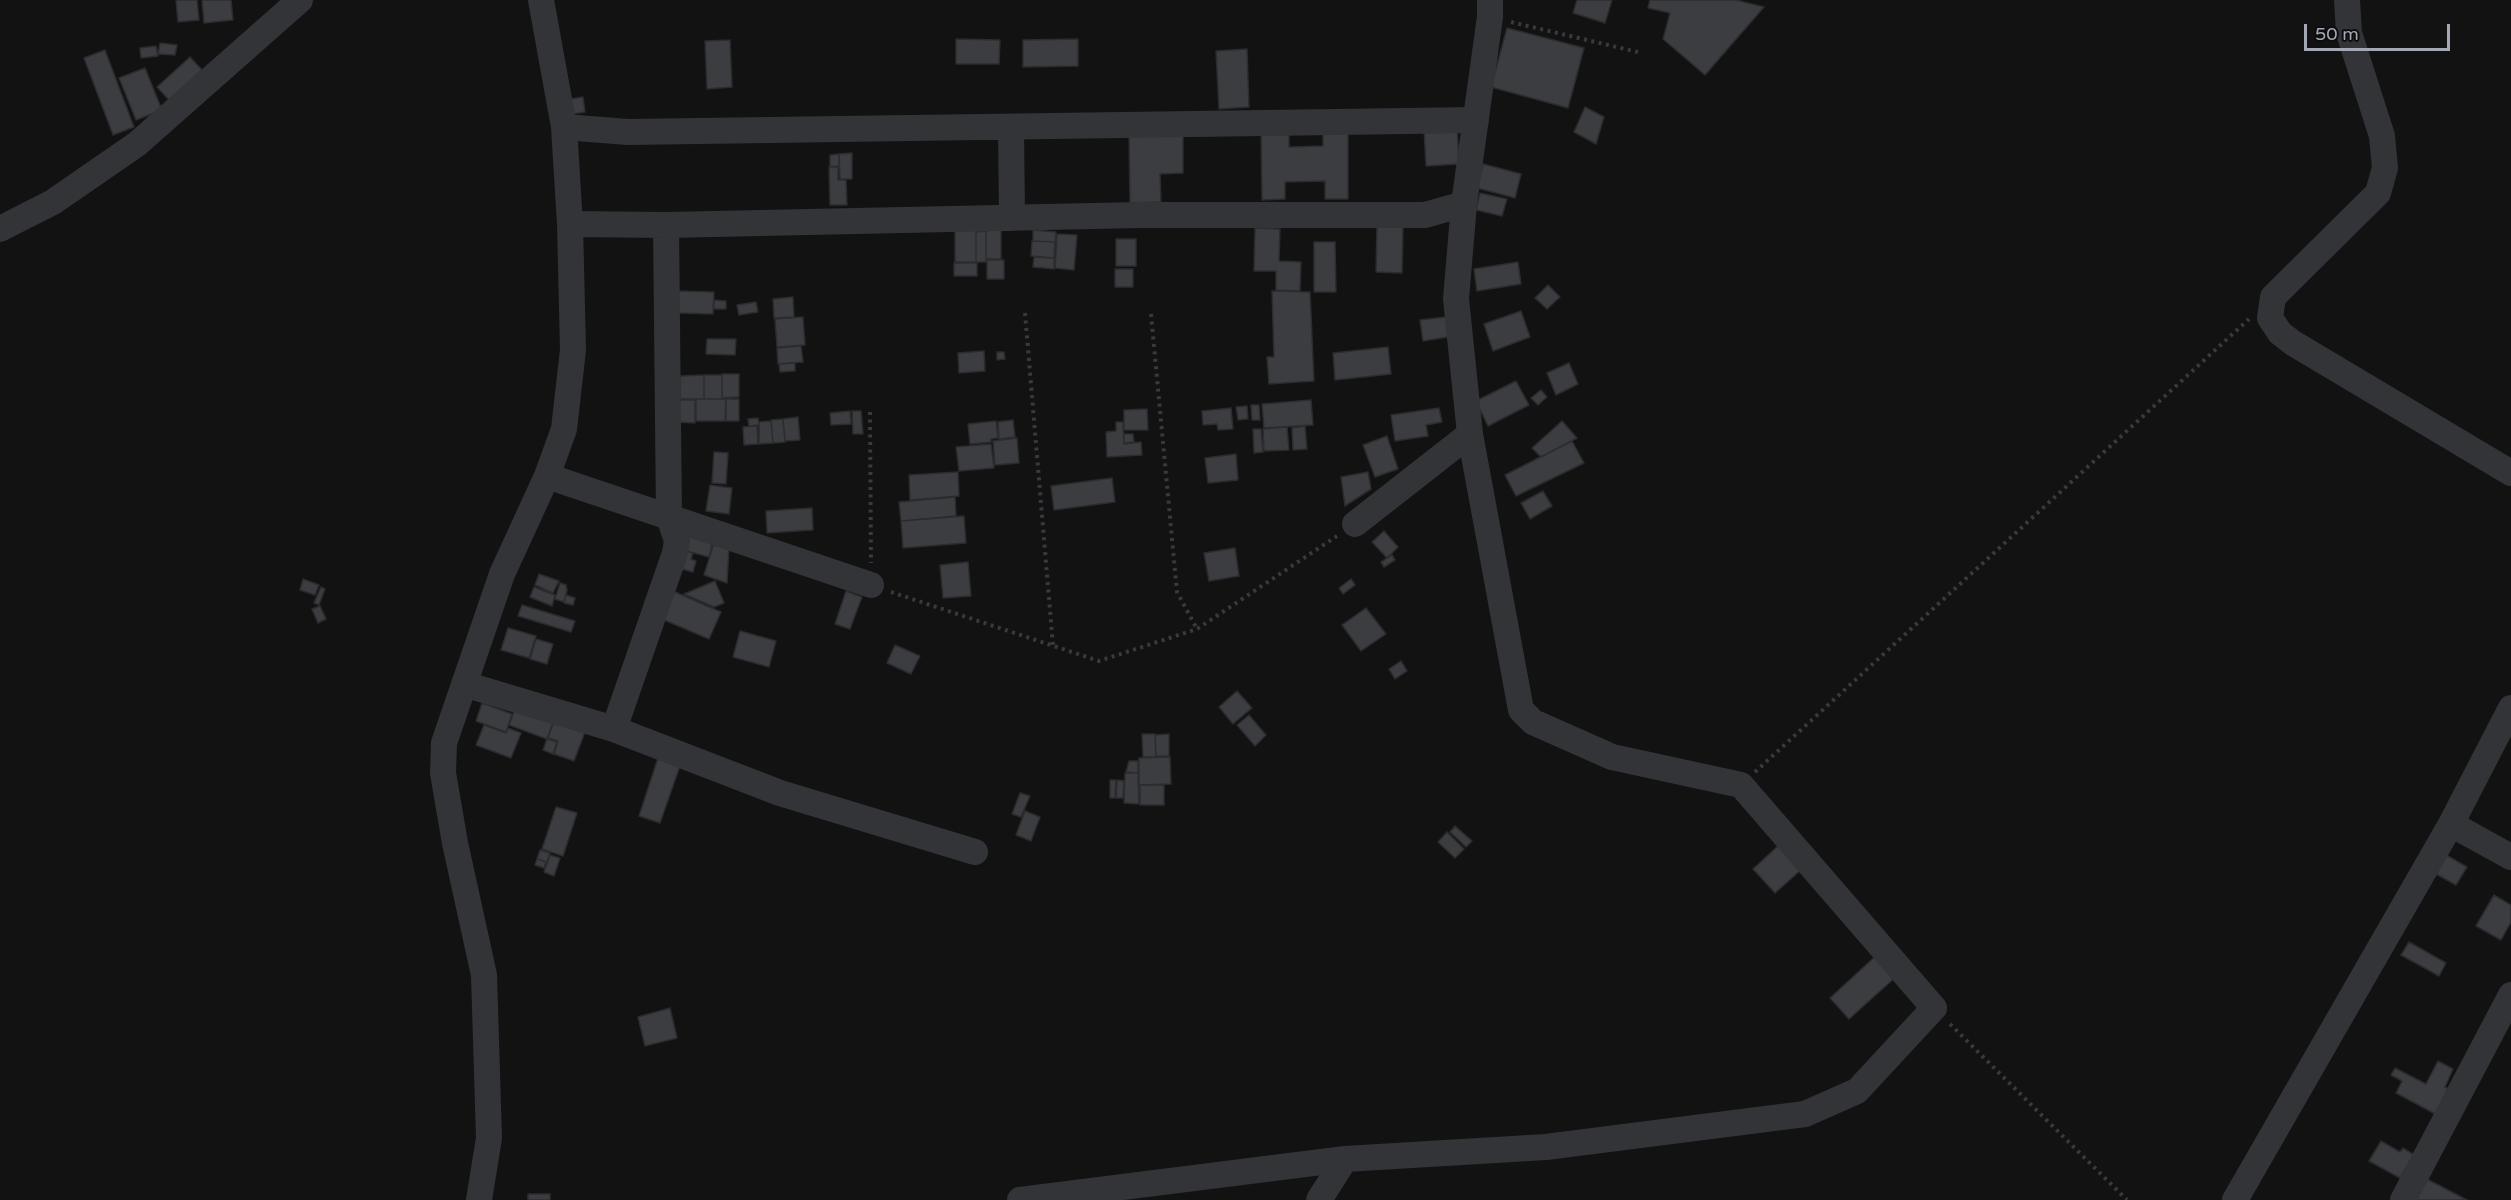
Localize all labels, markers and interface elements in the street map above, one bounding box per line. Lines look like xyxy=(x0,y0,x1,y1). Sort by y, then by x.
scale bar xyxy=(2307,12,2452,50)
text: 50 m xyxy=(2315,23,2359,45)

